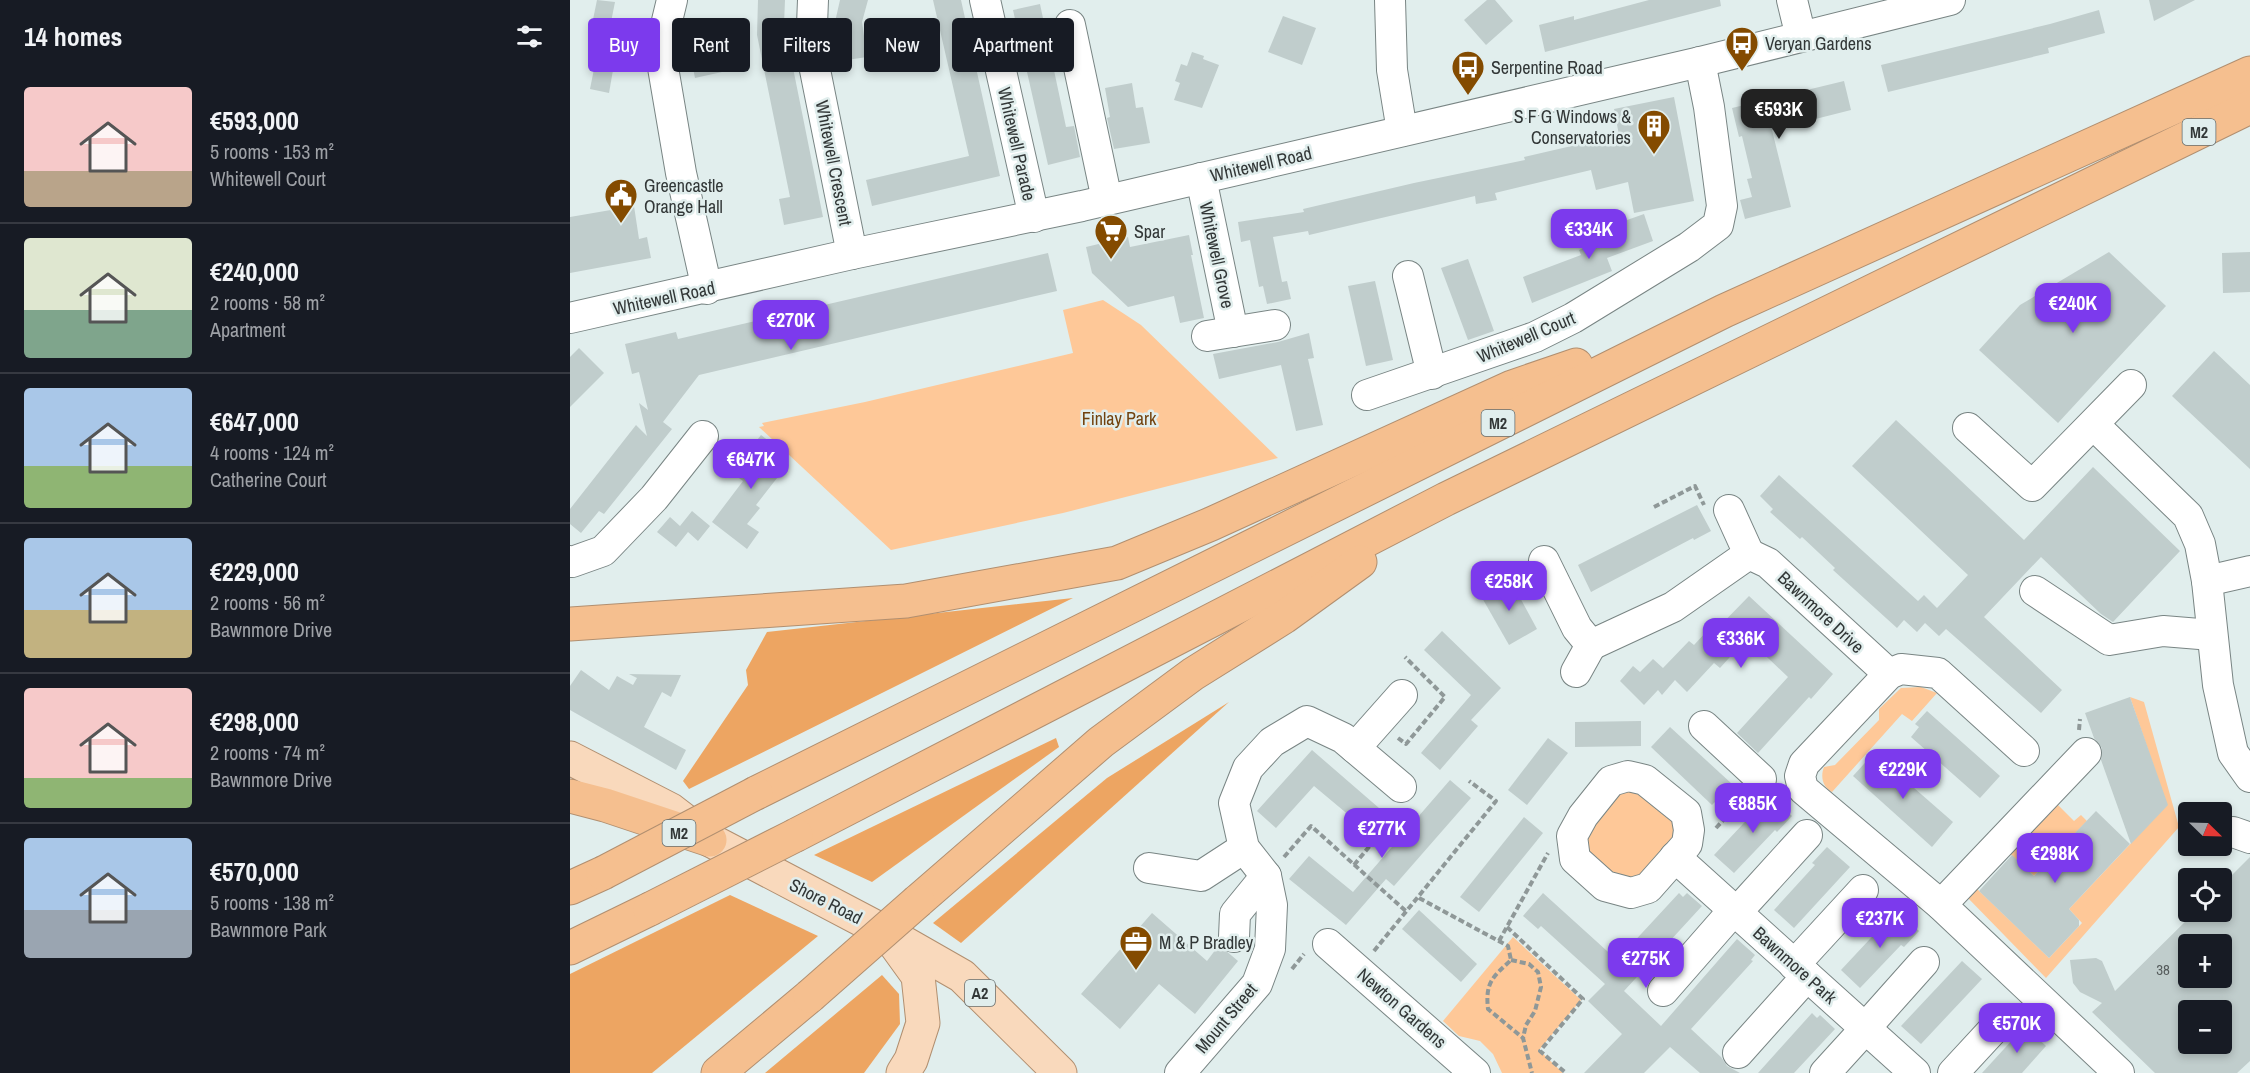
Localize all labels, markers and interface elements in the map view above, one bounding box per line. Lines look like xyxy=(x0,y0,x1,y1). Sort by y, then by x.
chip: Buy xyxy=(588,18,660,72)
chip: Rent xyxy=(672,18,750,72)
chip: Filters xyxy=(762,18,852,72)
chip: New xyxy=(864,18,940,72)
chip: Apartment xyxy=(952,18,1074,72)
text: 14 homes xyxy=(24,19,122,54)
icon: filters xyxy=(513,20,546,53)
bus stop icon: Veryan Gardens xyxy=(1724,25,1760,72)
place label: Veryan Gardens xyxy=(1765,31,1872,56)
bus stop icon: Serpentine Road xyxy=(1450,49,1486,96)
place label: Serpentine Road xyxy=(1491,55,1603,80)
street label: Whitewell Parade xyxy=(992,85,1042,203)
pin: €593K xyxy=(1737,89,1821,140)
text: €593K xyxy=(1755,95,1803,122)
street label: Whitewell Crescent xyxy=(810,98,858,228)
text: €593,000 xyxy=(210,103,299,138)
place label: S F G Windows & Conservatories xyxy=(1514,104,1631,150)
building icon: S F G Windows & Conservatories xyxy=(1636,108,1672,155)
icon: home xyxy=(72,111,144,183)
road number: M2 xyxy=(2182,119,2216,145)
text: 5 rooms · 153 m² xyxy=(210,138,334,165)
street label: Whitewell Road xyxy=(1208,140,1314,188)
text: Whitewell Court xyxy=(210,165,326,192)
place label: Greencastle Orange Hall xyxy=(644,173,724,219)
public building icon: Greencastle Orange Hall xyxy=(603,177,639,224)
street label: Whitewell Grove xyxy=(1194,199,1240,311)
pin: €334K xyxy=(1547,209,1631,260)
supermarket icon: Spar xyxy=(1093,213,1129,260)
text: €334K xyxy=(1565,215,1613,242)
place label: Spar xyxy=(1134,219,1165,244)
text: €240,000 xyxy=(210,254,299,289)
icon: home xyxy=(72,262,144,334)
street label: Whitewell Road xyxy=(611,275,717,321)
pin: €240K xyxy=(2031,283,2115,334)
text: 2 rooms · 58 m² xyxy=(210,289,325,316)
text: €240K xyxy=(2049,289,2097,316)
pin: €270K xyxy=(749,300,833,351)
street label: Whitewell Court xyxy=(1473,305,1579,369)
text: €270K xyxy=(767,306,815,333)
text: Apartment xyxy=(210,316,286,343)
text: €647,000 xyxy=(210,404,299,439)
park label: Finlay Park xyxy=(1082,406,1157,431)
road number: M2 xyxy=(1482,410,1514,436)
icon: home xyxy=(72,412,144,484)
text: 4 rooms · 124 m² xyxy=(210,439,334,466)
pin: €647K xyxy=(709,439,793,490)
text: €647K xyxy=(727,445,775,472)
text: Catherine Court xyxy=(210,466,327,493)
text: €229,000 xyxy=(210,554,299,589)
pin: €258K xyxy=(1467,561,1551,612)
icon: home xyxy=(72,562,144,634)
street label: Bawnmore Drive xyxy=(1772,565,1870,659)
text: €258K xyxy=(1485,567,1533,594)
text: 2 rooms · 56 m² xyxy=(210,589,325,616)
text: Bawnmore Drive xyxy=(210,616,332,643)
pin: €336K xyxy=(1699,618,1783,669)
text: €336K xyxy=(1717,624,1765,651)
text: €298,000 xyxy=(210,704,299,739)
icon: home xyxy=(72,712,144,784)
text: 2 rooms · 74 m² xyxy=(210,739,325,766)
pin: €229K xyxy=(1861,749,1945,800)
text: €229K xyxy=(1879,755,1927,782)
text: Bawnmore Drive xyxy=(210,766,332,793)
pin: €885K xyxy=(1711,783,1795,834)
text: €885K xyxy=(1729,789,1777,816)
north arrow xyxy=(2178,802,2232,856)
map controls xyxy=(2178,802,2232,1054)
pin: €277K xyxy=(1340,808,1424,859)
text: €277K xyxy=(1358,814,1406,841)
road number: M2 xyxy=(662,820,696,846)
pin: €298K xyxy=(2013,833,2097,884)
text: €298K xyxy=(2031,839,2079,866)
text: €570,000 xyxy=(210,854,299,889)
icon: home xyxy=(72,862,144,934)
button: locate xyxy=(2178,868,2232,922)
street label: Shore Road xyxy=(785,872,867,930)
text: 5 rooms · 138 m² xyxy=(210,889,334,916)
pin: €237K xyxy=(1838,898,1922,949)
text: €237K xyxy=(1856,904,1904,931)
text: Bawnmore Park xyxy=(210,916,327,943)
street label: Bawnmore Park xyxy=(1748,921,1843,1010)
office icon: M & P Bradley xyxy=(1118,924,1154,971)
place label: M & P Bradley xyxy=(1159,930,1254,955)
button: + xyxy=(2178,934,2232,988)
pin: €275K xyxy=(1604,938,1688,989)
text: €275K xyxy=(1622,944,1670,971)
house number: 38 xyxy=(2156,959,2170,980)
street label: Newton Gardens xyxy=(1352,962,1452,1054)
street label: Mount Street xyxy=(1189,978,1263,1058)
road number: A2 xyxy=(965,980,995,1006)
button: − xyxy=(2178,1000,2232,1054)
pin: €570K xyxy=(1975,1003,2059,1054)
text: €570K xyxy=(1993,1009,2041,1036)

